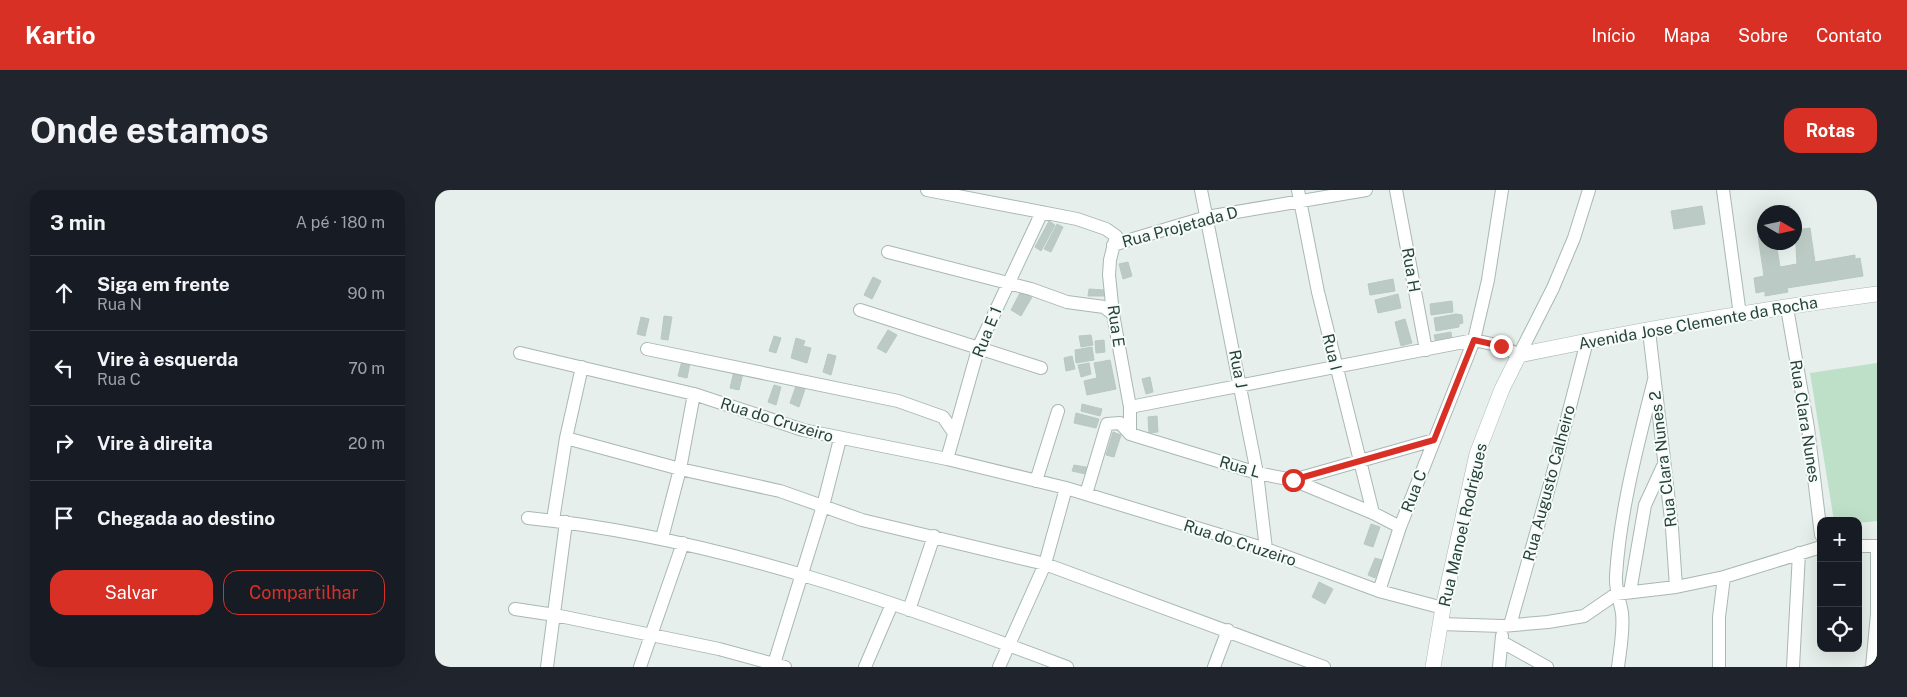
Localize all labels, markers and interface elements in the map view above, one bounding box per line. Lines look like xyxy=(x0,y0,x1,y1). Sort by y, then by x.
text: Kartio xyxy=(25,21,96,49)
text: Início xyxy=(1591,25,1636,46)
text: Mapa xyxy=(1664,25,1710,46)
text: Sobre xyxy=(1738,25,1788,46)
text: Contato xyxy=(1816,25,1882,46)
button: Rotas xyxy=(1784,108,1877,153)
text: Onde estamos xyxy=(30,110,269,151)
street label: Rua Projetada D xyxy=(1120,202,1240,252)
north arrow xyxy=(1757,205,1802,250)
text: 3 min xyxy=(50,210,106,235)
text: A pé · 180 m xyxy=(296,213,385,232)
street label: Rua H xyxy=(1398,246,1424,294)
text: Siga em frente xyxy=(97,273,230,295)
icon: ahead xyxy=(50,279,78,307)
text: 90 m xyxy=(348,284,385,303)
street label: Avenida Jose Clemente da Rocha xyxy=(1577,293,1819,353)
text: Rua N xyxy=(97,295,142,314)
street label: Rua E 1 xyxy=(968,304,1006,360)
street label: Rua E xyxy=(1104,304,1128,348)
street label: Rua I xyxy=(1318,332,1346,372)
route end xyxy=(1490,335,1513,358)
text: Vire à esquerda xyxy=(97,348,238,370)
street label: Rua J xyxy=(1225,348,1251,390)
icon: left xyxy=(50,354,78,382)
street label: Rua Clara Nunes xyxy=(1786,358,1824,484)
text: 70 m xyxy=(348,359,385,378)
text: Rua C xyxy=(97,370,141,389)
street label: Rua Clara Nunes 2 xyxy=(1645,390,1681,528)
street label: Rua do Cruzeiro xyxy=(718,394,836,446)
street label: Rua Augusto Calheiro xyxy=(1519,403,1579,563)
icon: right xyxy=(50,429,78,457)
text: Vire à direita xyxy=(97,432,213,454)
text: 20 m xyxy=(348,434,385,453)
street label: Rua Manoel Rodrigues xyxy=(1435,441,1491,609)
street label: Rua L xyxy=(1217,452,1263,482)
street label: Rua C xyxy=(1397,467,1431,515)
route start xyxy=(1282,469,1305,492)
icon: arrive xyxy=(50,504,78,532)
text: Chegada ao destino xyxy=(97,507,275,529)
street label: Rua do Cruzeiro xyxy=(1181,516,1299,570)
map controls xyxy=(1817,517,1862,652)
button: + xyxy=(1817,517,1862,562)
button: − xyxy=(1817,562,1862,607)
button: Salvar xyxy=(50,570,213,615)
button: Compartilhar xyxy=(223,570,385,615)
button: locate xyxy=(1817,607,1862,652)

